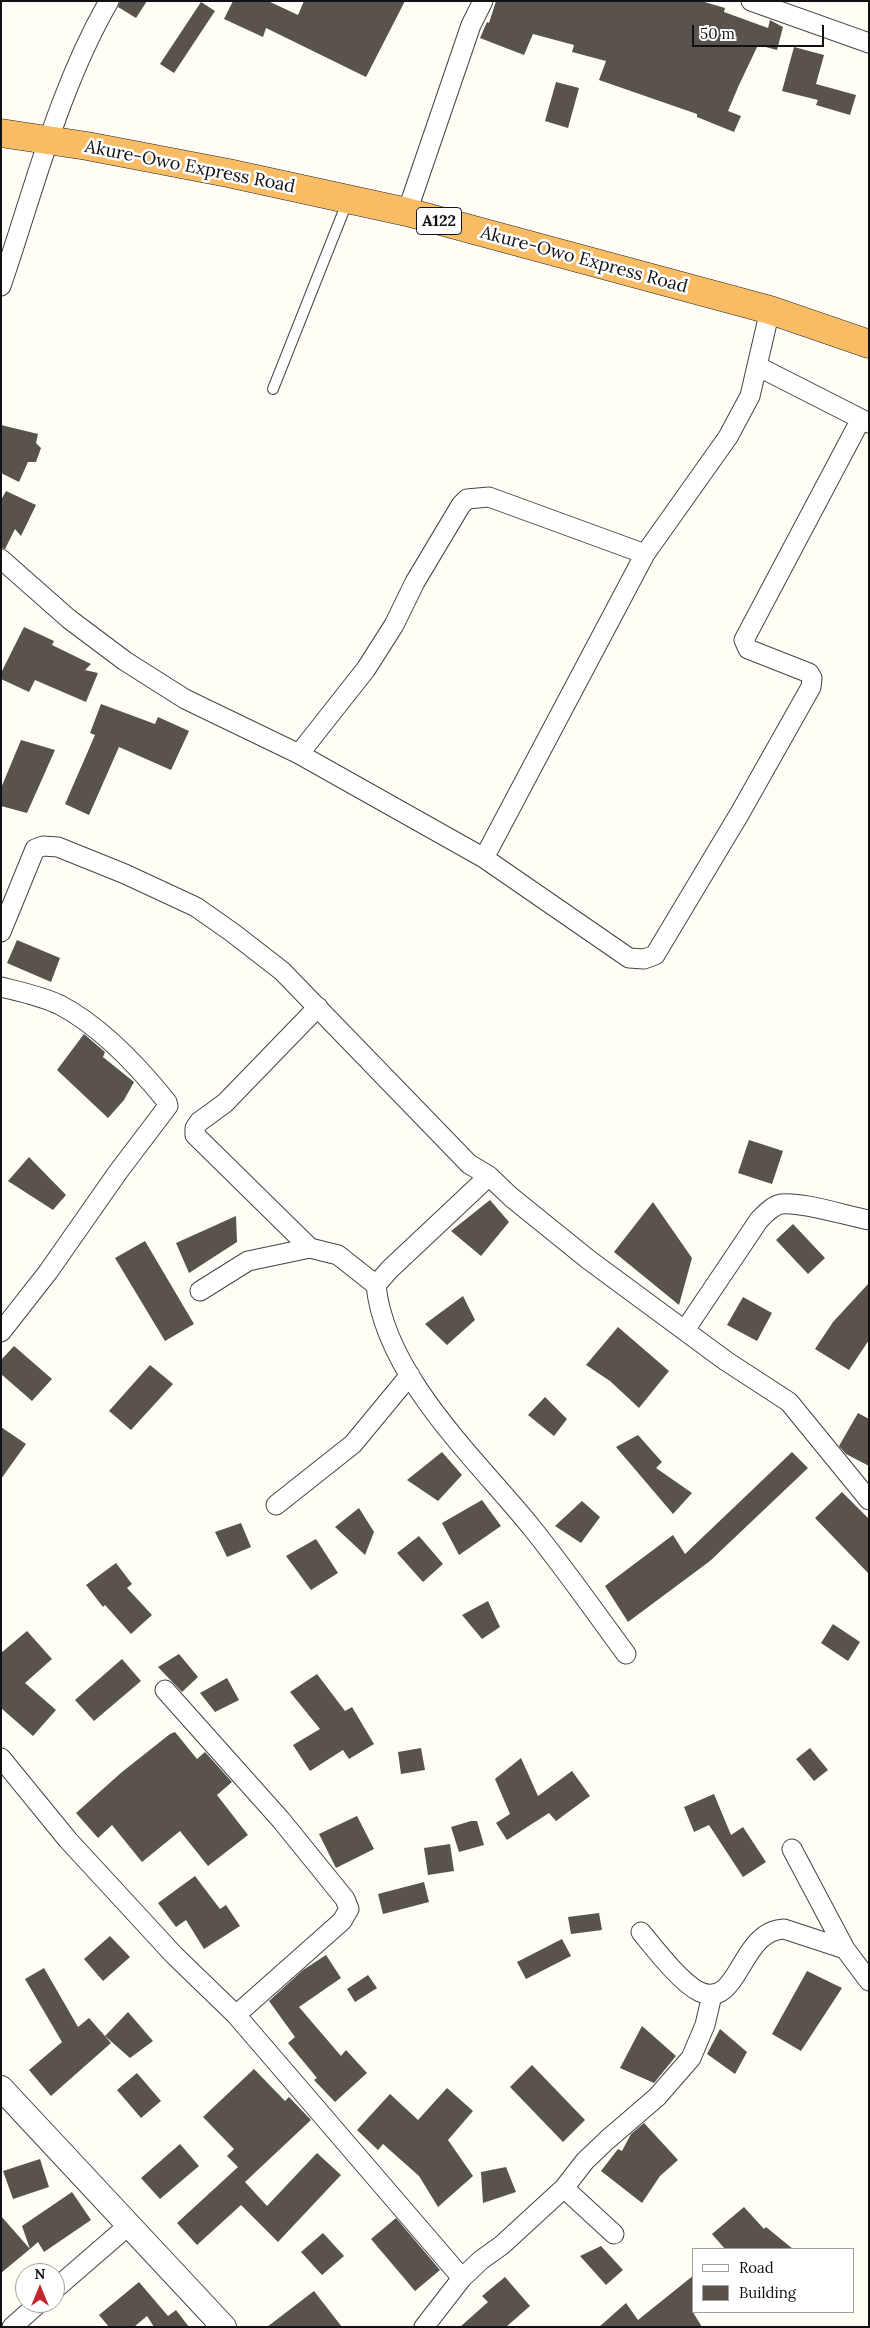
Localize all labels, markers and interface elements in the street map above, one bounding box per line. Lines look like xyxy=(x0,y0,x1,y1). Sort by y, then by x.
scale bar xyxy=(695,15,828,47)
text: 50 m xyxy=(700,24,735,43)
street label: Akure-Owo Express Road xyxy=(83,136,297,198)
road number: A122 xyxy=(416,208,462,235)
street label: Akure-Owo Express Road xyxy=(478,222,690,298)
legend xyxy=(692,2248,855,2313)
text: Road xyxy=(739,2258,774,2277)
north arrow xyxy=(15,2263,65,2313)
text: N xyxy=(35,2265,45,2283)
text: Building xyxy=(739,2283,796,2302)

